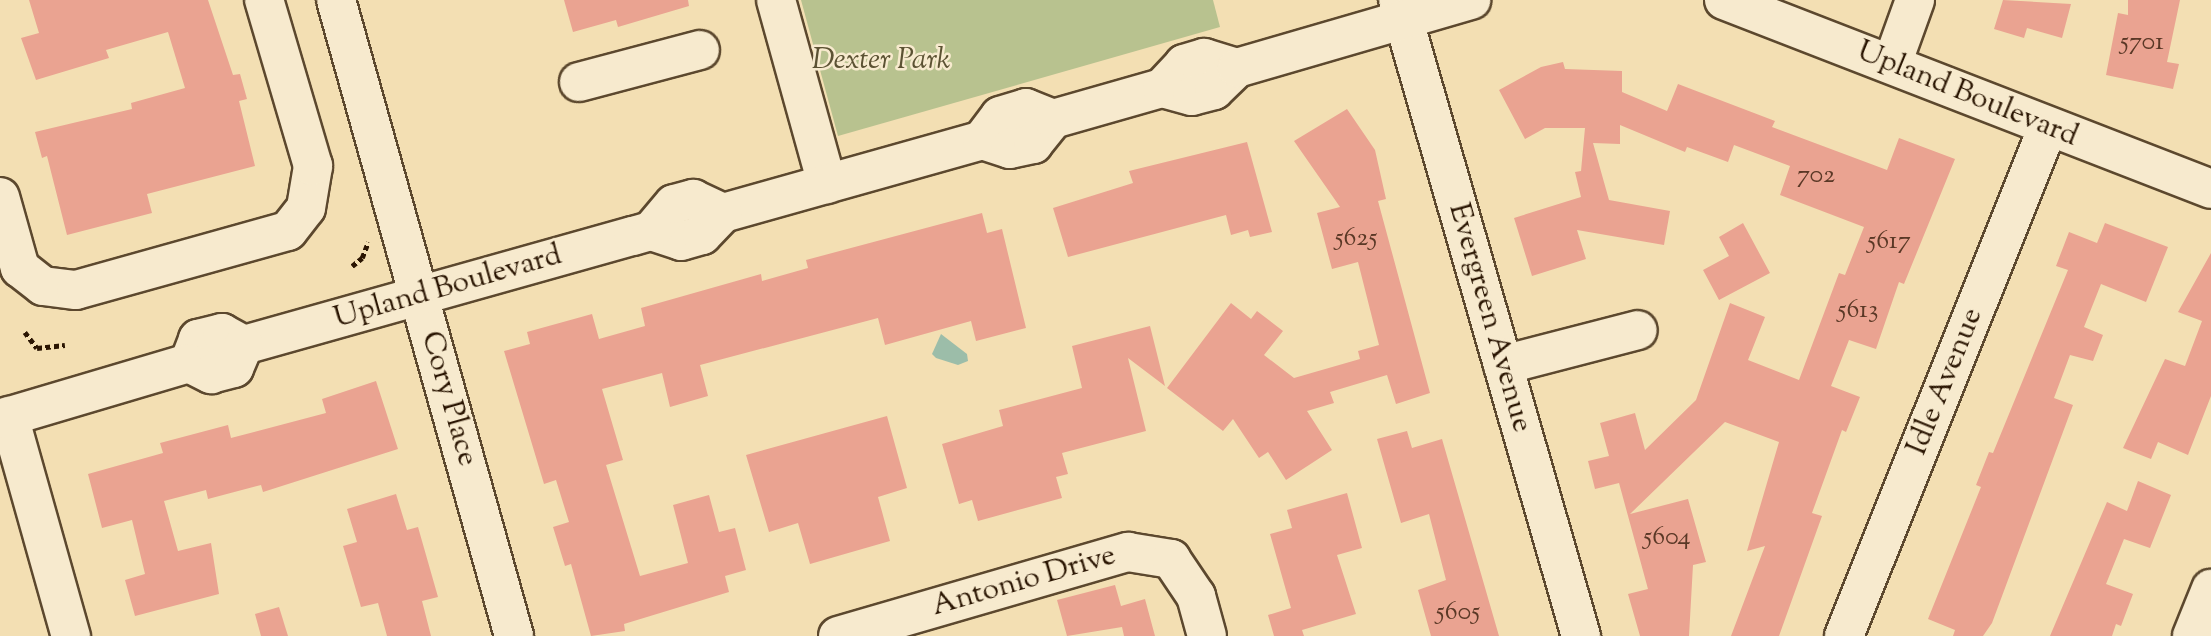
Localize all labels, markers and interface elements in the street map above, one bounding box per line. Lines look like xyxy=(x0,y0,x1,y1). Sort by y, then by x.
house number: 5701 xyxy=(2120,27,2164,59)
street label: Upland Boulevard xyxy=(1851,34,2083,156)
park label: Dexter Park xyxy=(812,43,950,79)
house number: 702 xyxy=(1797,160,1835,192)
street label: Evergreen Avenue xyxy=(1439,199,1539,437)
house number: 5625 xyxy=(1335,223,1377,255)
house number: 5617 xyxy=(1867,226,1911,258)
street label: Upland Boulevard xyxy=(330,238,566,338)
house number: 5613 xyxy=(1838,295,1878,327)
street label: Idle Avenue xyxy=(1900,303,1992,461)
street label: Cory Place xyxy=(412,327,484,471)
house number: 5604 xyxy=(1643,522,1691,554)
street label: Antonio Drive xyxy=(928,539,1120,625)
house number: 5605 xyxy=(1436,597,1480,629)

